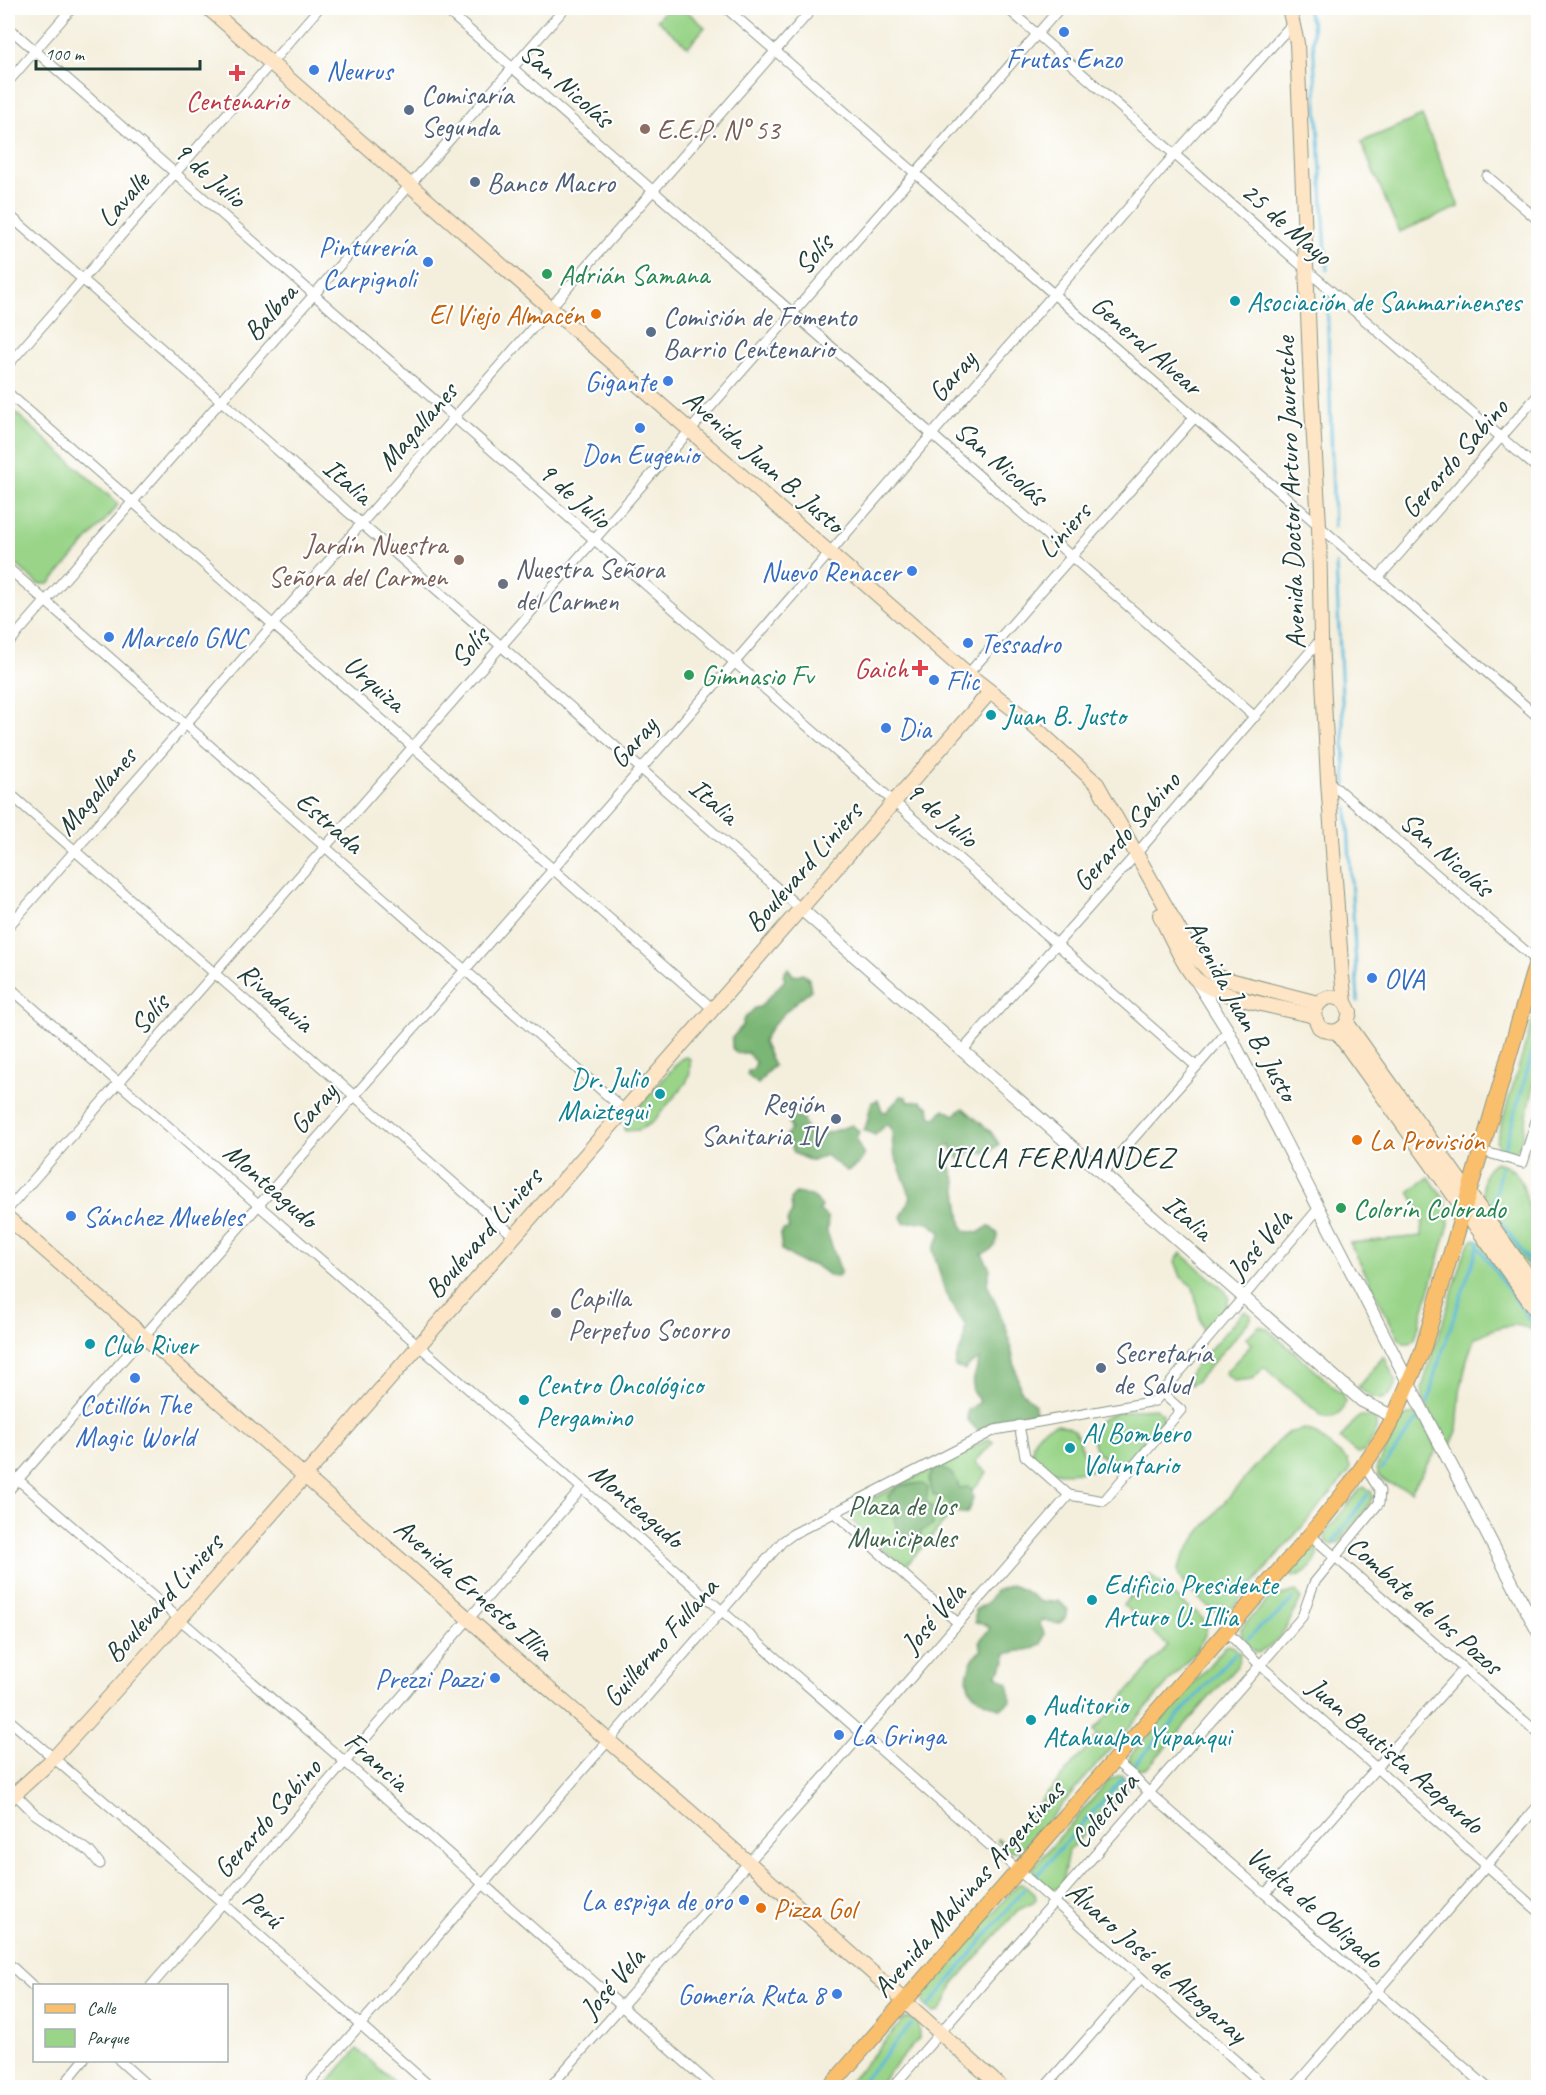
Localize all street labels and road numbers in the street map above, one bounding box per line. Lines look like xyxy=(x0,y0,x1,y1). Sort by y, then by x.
street label: San Nicolás xyxy=(513,35,623,137)
street label: 9 de Julio xyxy=(166,133,255,216)
street label: Lavalle xyxy=(89,162,158,234)
street label: 25 de Mayo xyxy=(1234,174,1341,274)
street label: Solís xyxy=(786,225,842,282)
street label: Balboa xyxy=(235,274,306,348)
street label: General Alvear xyxy=(1084,287,1211,404)
street label: Avenida Doctor Arturo Jauretche xyxy=(1267,334,1313,650)
street label: Garay xyxy=(920,341,985,409)
street label: Magallanes xyxy=(369,373,467,477)
street label: Avenida Juan B. Justo xyxy=(676,382,854,543)
street label: Gerardo Sabino xyxy=(1392,389,1517,525)
street label: San Nicolás xyxy=(947,413,1057,515)
street label: Italia xyxy=(316,450,382,514)
street label: 9 de Julio xyxy=(531,454,620,537)
street label: Liniers xyxy=(1030,493,1100,565)
street label: Solís xyxy=(442,618,498,675)
street label: Urquiza xyxy=(337,647,415,721)
street label: Garay xyxy=(601,707,666,775)
street label: Magallanes xyxy=(48,738,146,842)
street label: Gerardo Sabino xyxy=(1064,762,1189,898)
street label: Italia xyxy=(682,770,748,834)
street label: 9 de Julio xyxy=(898,773,987,856)
street label: Estrada xyxy=(289,783,372,862)
street label: Boulevard Liniers xyxy=(737,793,871,940)
street label: San Nicolás xyxy=(1393,804,1503,906)
street label: Avenida Juan B. Justo xyxy=(1178,913,1308,1110)
street label: Rivadavia xyxy=(231,955,323,1041)
street label: Solís xyxy=(122,985,178,1042)
street label: Garay xyxy=(281,1073,346,1141)
street label: Monteagudo xyxy=(217,1134,328,1238)
street label: Boulevard Liniers xyxy=(417,1159,551,1306)
street label: Italia xyxy=(1156,1186,1222,1250)
street label: José Vela xyxy=(1218,1200,1300,1288)
street label: Monteagudo xyxy=(583,1454,694,1558)
street label: Avenida Ernesto Illia xyxy=(387,1510,562,1669)
street label: Boulevard Liniers xyxy=(96,1524,232,1670)
street label: Combate de los Pozos xyxy=(1340,1528,1512,1684)
street label: Guillermo Fullana xyxy=(594,1569,727,1714)
street label: José Vela xyxy=(892,1574,974,1662)
street label: Juan Bautista Azopardo xyxy=(1299,1668,1493,1843)
street label: Francia xyxy=(337,1723,418,1800)
street label: Gerardo Sabino xyxy=(205,1749,330,1885)
street label: Colectora xyxy=(1062,1764,1147,1855)
street label: Avenida Malvinas Argentinas xyxy=(864,1772,1073,2004)
street label: Vuelta de Obligado xyxy=(1239,1838,1392,1977)
street label: Álvaro José de Alzogaray xyxy=(1059,1874,1257,2052)
street label: Perú xyxy=(236,1881,292,1937)
street label: José Vela xyxy=(571,1939,653,2027)

